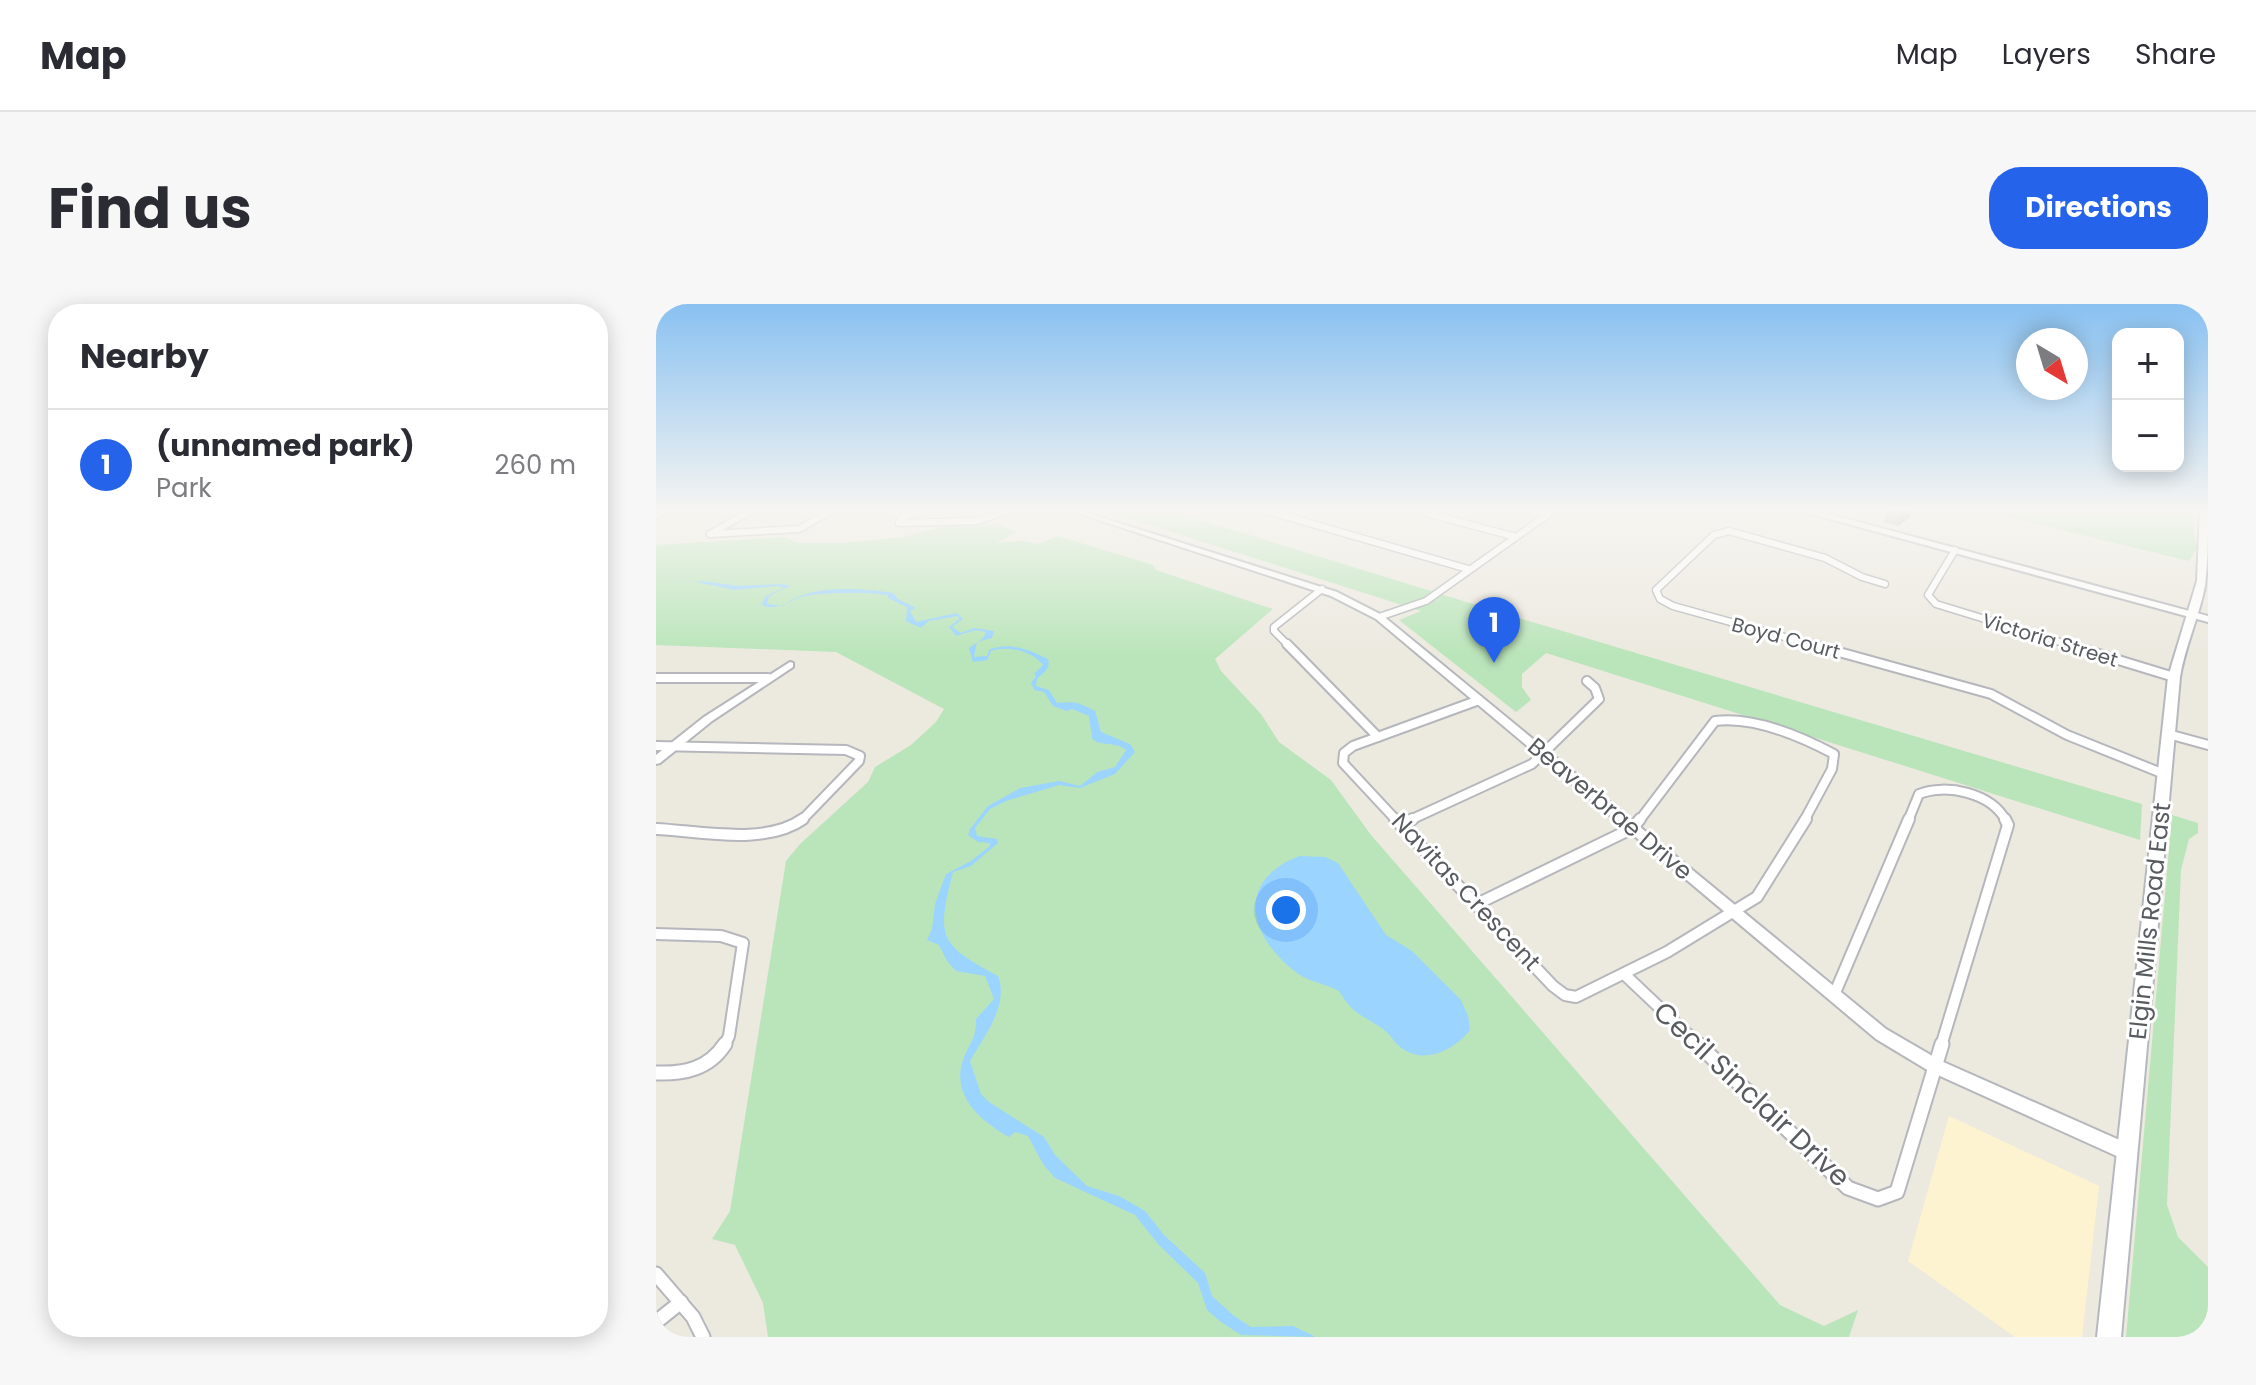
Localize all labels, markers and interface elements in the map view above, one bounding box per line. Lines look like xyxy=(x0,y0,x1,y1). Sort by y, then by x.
text: Map xyxy=(40,29,127,82)
text: Map xyxy=(1896,35,1958,74)
text: Layers xyxy=(2002,35,2091,74)
text: Share xyxy=(2135,35,2216,74)
button: Directions xyxy=(1989,167,2208,249)
text: Find us xyxy=(48,169,252,248)
north arrow xyxy=(2016,328,2088,400)
map controls xyxy=(2112,328,2184,472)
button: + xyxy=(2112,328,2184,400)
text: Nearby xyxy=(80,332,209,380)
button: − xyxy=(2112,400,2184,472)
text: (unnamed park) xyxy=(156,424,415,467)
text: 1 xyxy=(101,447,111,483)
text: 260 m xyxy=(494,447,576,483)
text: Park xyxy=(156,470,212,506)
pin: 1 xyxy=(1468,597,1520,663)
street label: Victoria Street xyxy=(1979,606,2121,674)
street label: Boyd Court xyxy=(1729,610,1843,666)
street label: Beaverbrae Drive xyxy=(1521,730,1700,887)
street label: Elgin Mills Road East xyxy=(2121,801,2178,1041)
street label: Navitas Crescent xyxy=(1384,806,1548,978)
your location xyxy=(1266,890,1306,930)
street label: Cecil Sinclair Drive xyxy=(1645,993,1859,1196)

